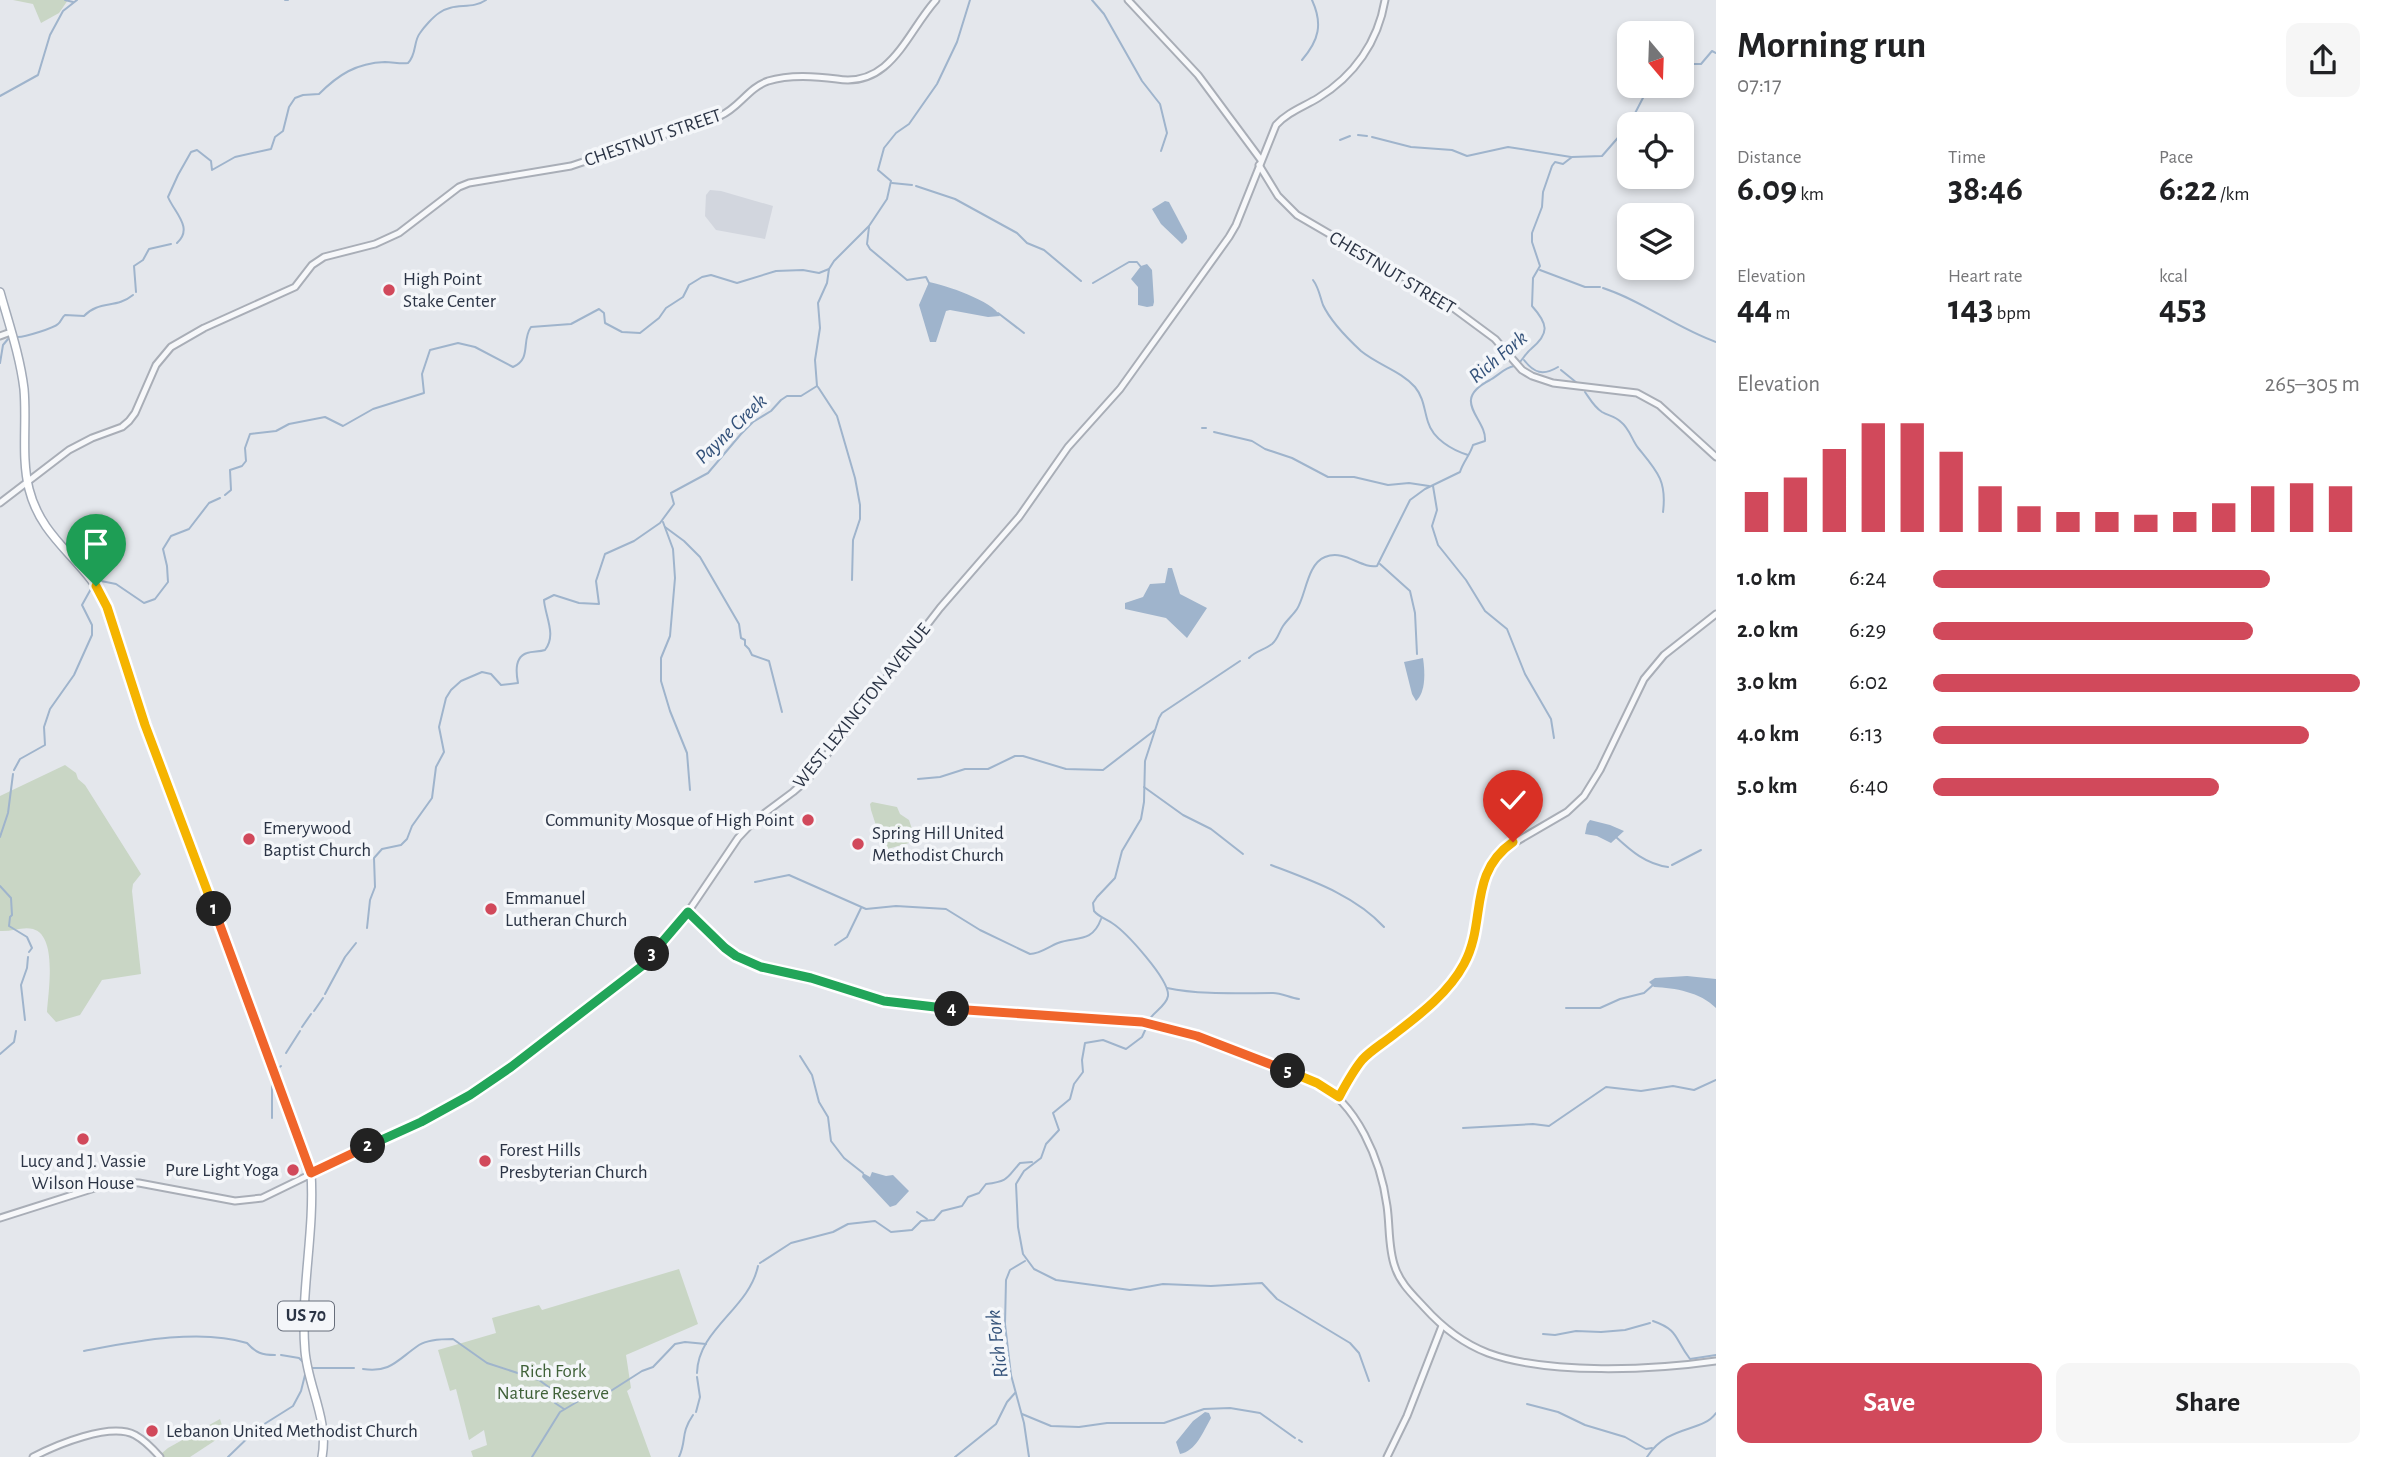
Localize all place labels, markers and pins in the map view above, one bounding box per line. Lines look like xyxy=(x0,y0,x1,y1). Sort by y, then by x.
place label: High Point Stake Center xyxy=(403,270,496,311)
marker: High Point Stake Center xyxy=(381,282,397,298)
pin xyxy=(66,514,126,586)
pin xyxy=(1483,770,1543,842)
place label: Community Mosque of High Point xyxy=(545,811,794,830)
marker: Community Mosque of High Point xyxy=(800,812,816,828)
place label: Emerywood Baptist Church xyxy=(263,819,371,860)
place label: Spring Hill United Methodist Church xyxy=(872,824,1004,865)
marker: Emerywood Baptist Church xyxy=(241,831,257,847)
marker: Spring Hill United Methodist Church xyxy=(850,836,866,852)
place label: Emmanuel Lutheran Church xyxy=(505,889,627,930)
pin: 1 xyxy=(196,892,232,926)
marker: Emmanuel Lutheran Church xyxy=(483,901,499,917)
pin: 3 xyxy=(634,936,670,972)
pin: 4 xyxy=(934,992,970,1026)
pin: 5 xyxy=(1270,1054,1306,1088)
pin: 2 xyxy=(350,1128,386,1164)
marker: Lucy and J. Vassie Wilson House xyxy=(75,1131,91,1147)
place label: Forest Hills Presbyterian Church xyxy=(499,1141,648,1182)
place label: Lucy and J. Vassie Wilson House xyxy=(20,1152,146,1193)
marker: Forest Hills Presbyterian Church xyxy=(477,1153,493,1169)
place label: Pure Light Yoga xyxy=(165,1161,279,1180)
marker: Pure Light Yoga xyxy=(285,1162,301,1178)
place label: Lebanon United Methodist Church xyxy=(166,1422,418,1441)
marker: Lebanon United Methodist Church xyxy=(144,1423,160,1439)

